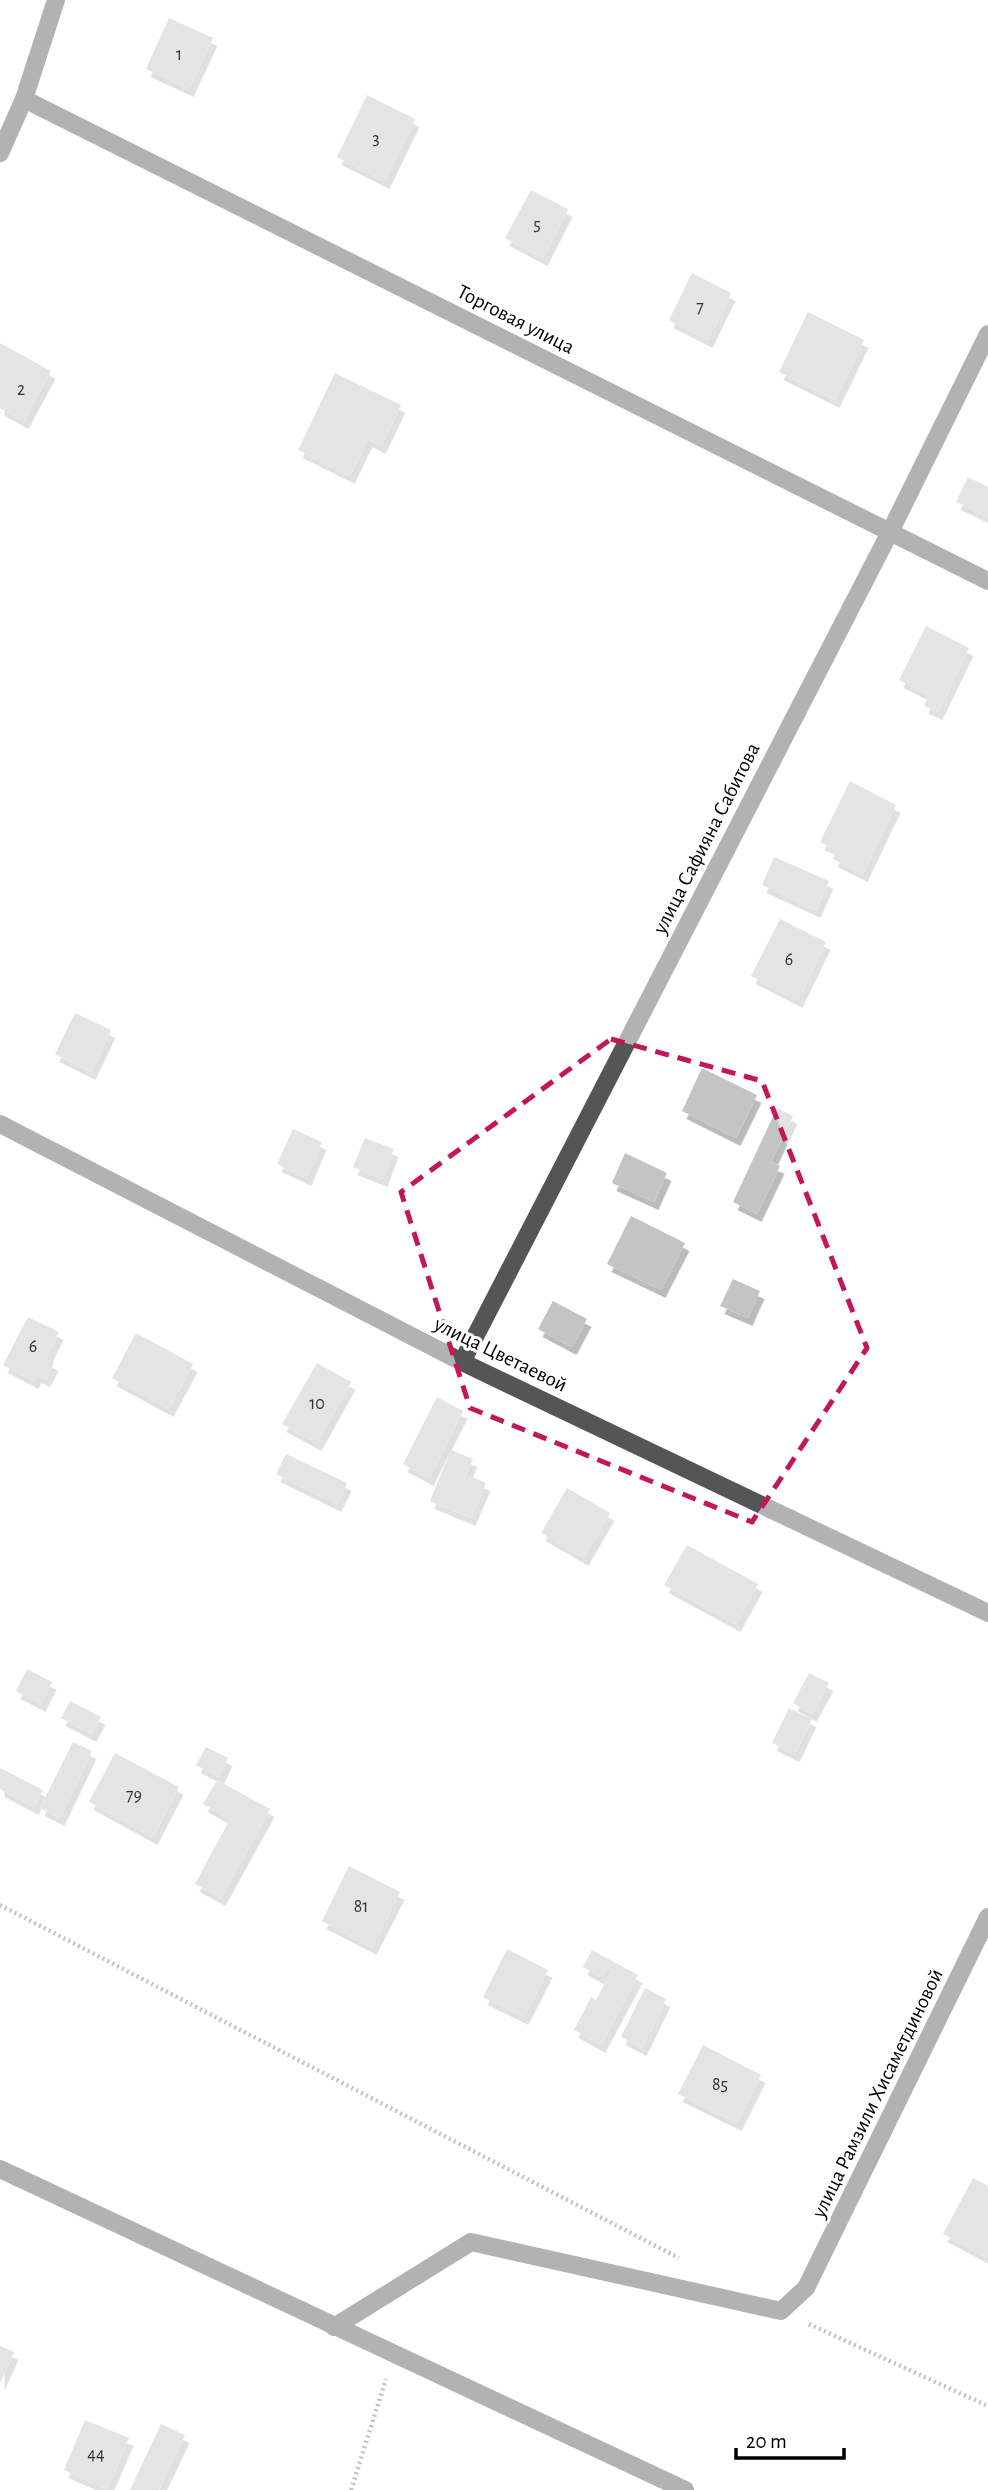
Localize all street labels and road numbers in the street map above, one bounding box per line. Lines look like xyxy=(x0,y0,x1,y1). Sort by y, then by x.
street label: Торговая улица xyxy=(454,281,578,358)
street label: улица Сафияна Сабитова xyxy=(649,739,764,938)
street label: улица Цветаевой xyxy=(430,1313,570,1396)
street label: улица Рамзили Хисаметдиновой xyxy=(808,1966,947,2222)

